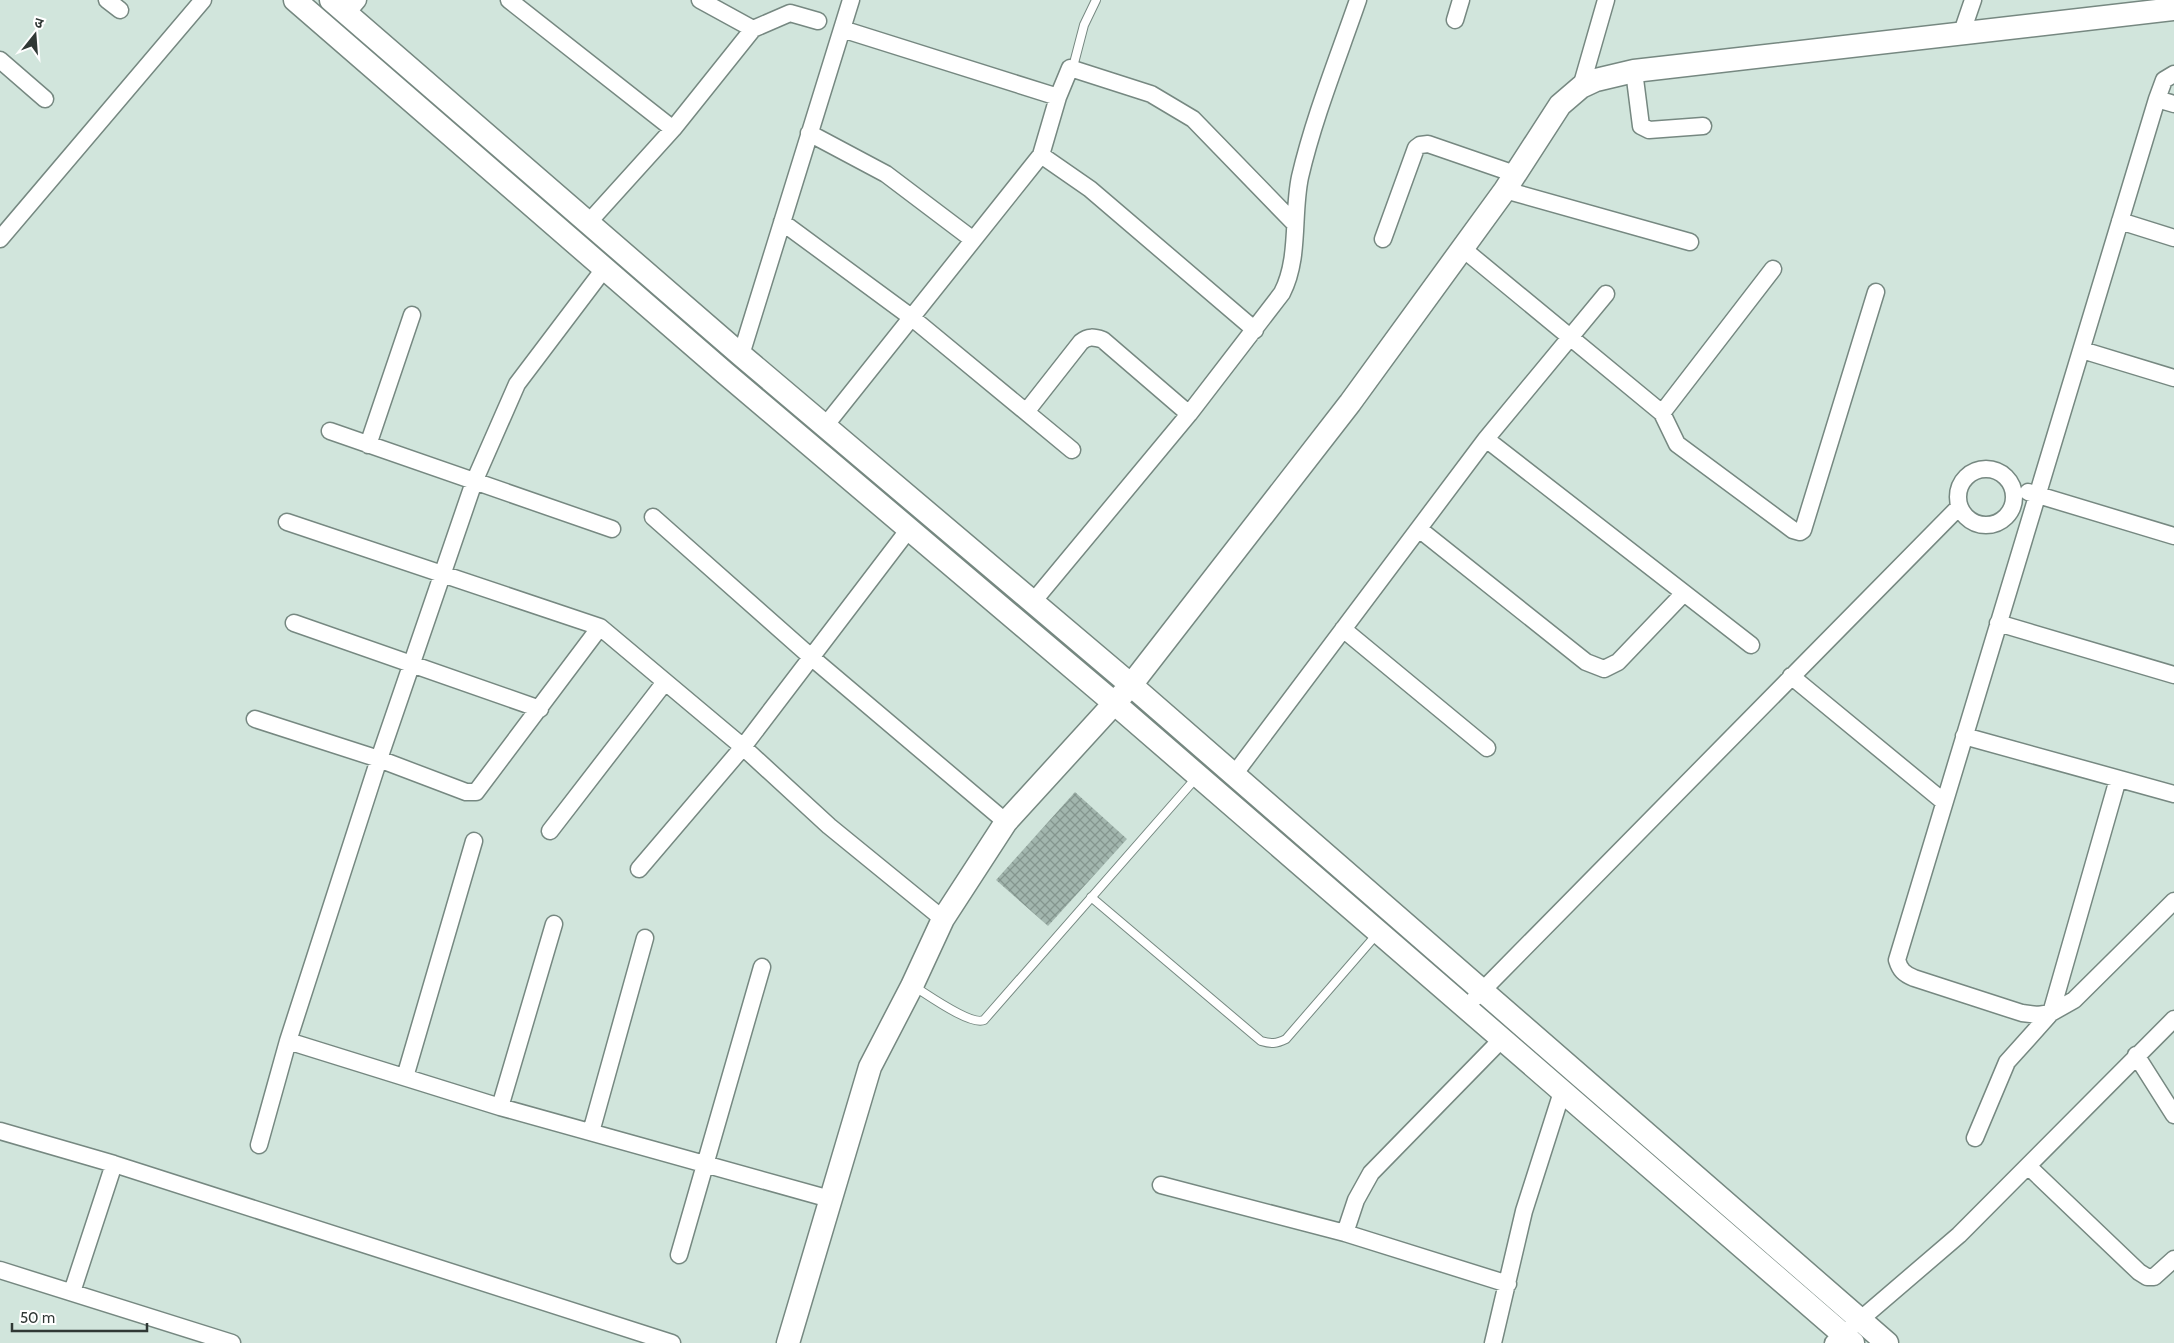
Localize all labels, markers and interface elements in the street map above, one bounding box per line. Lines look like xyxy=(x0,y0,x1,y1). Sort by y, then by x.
north arrow xyxy=(10,10,60,60)
text: उ xyxy=(32,13,46,33)
scale bar xyxy=(12,1300,148,1332)
text: 50 m xyxy=(20,1309,55,1327)

